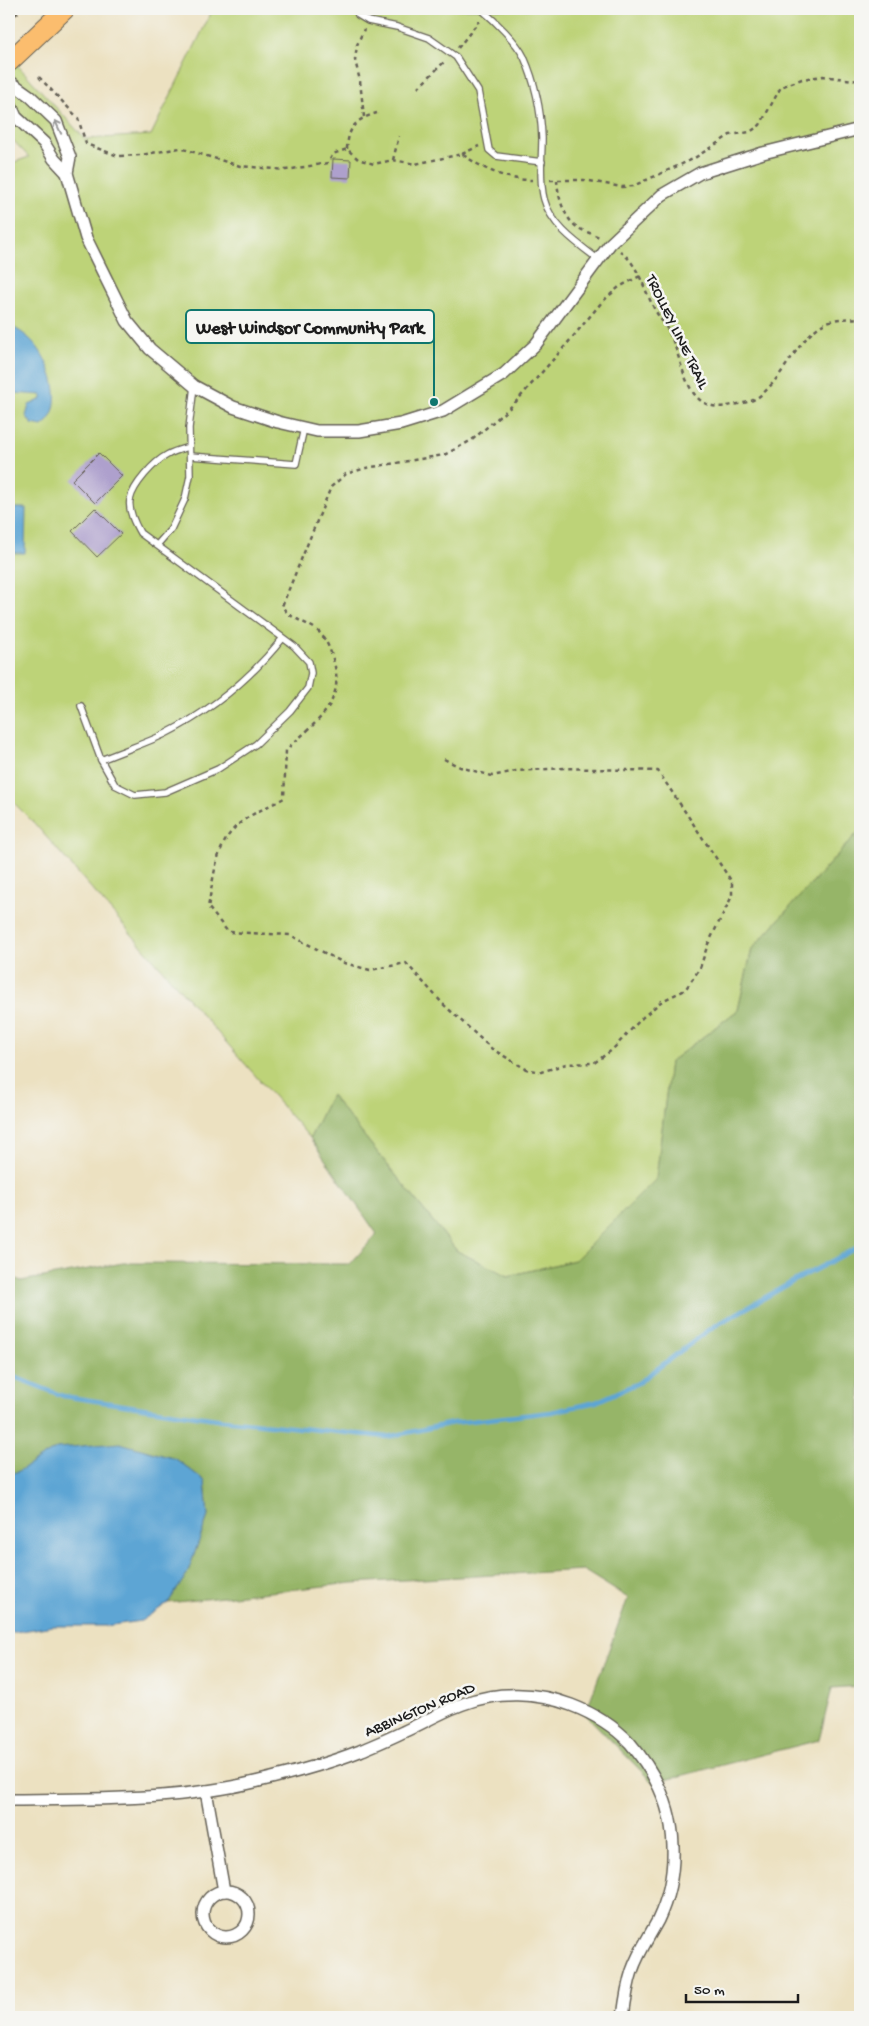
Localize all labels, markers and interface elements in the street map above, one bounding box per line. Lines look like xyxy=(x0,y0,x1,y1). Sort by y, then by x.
one-way arrow xyxy=(52,120,62,135)
street label: TROLLEY LINE TRAIL xyxy=(640,271,712,394)
callout: West Windsor Community Park xyxy=(186,310,434,343)
text: West Windsor Community Park xyxy=(195,319,426,340)
street label: ABBINGTON ROAD xyxy=(362,1679,479,1743)
scale bar xyxy=(686,1971,799,2003)
text: 50 m xyxy=(694,1982,725,2000)

